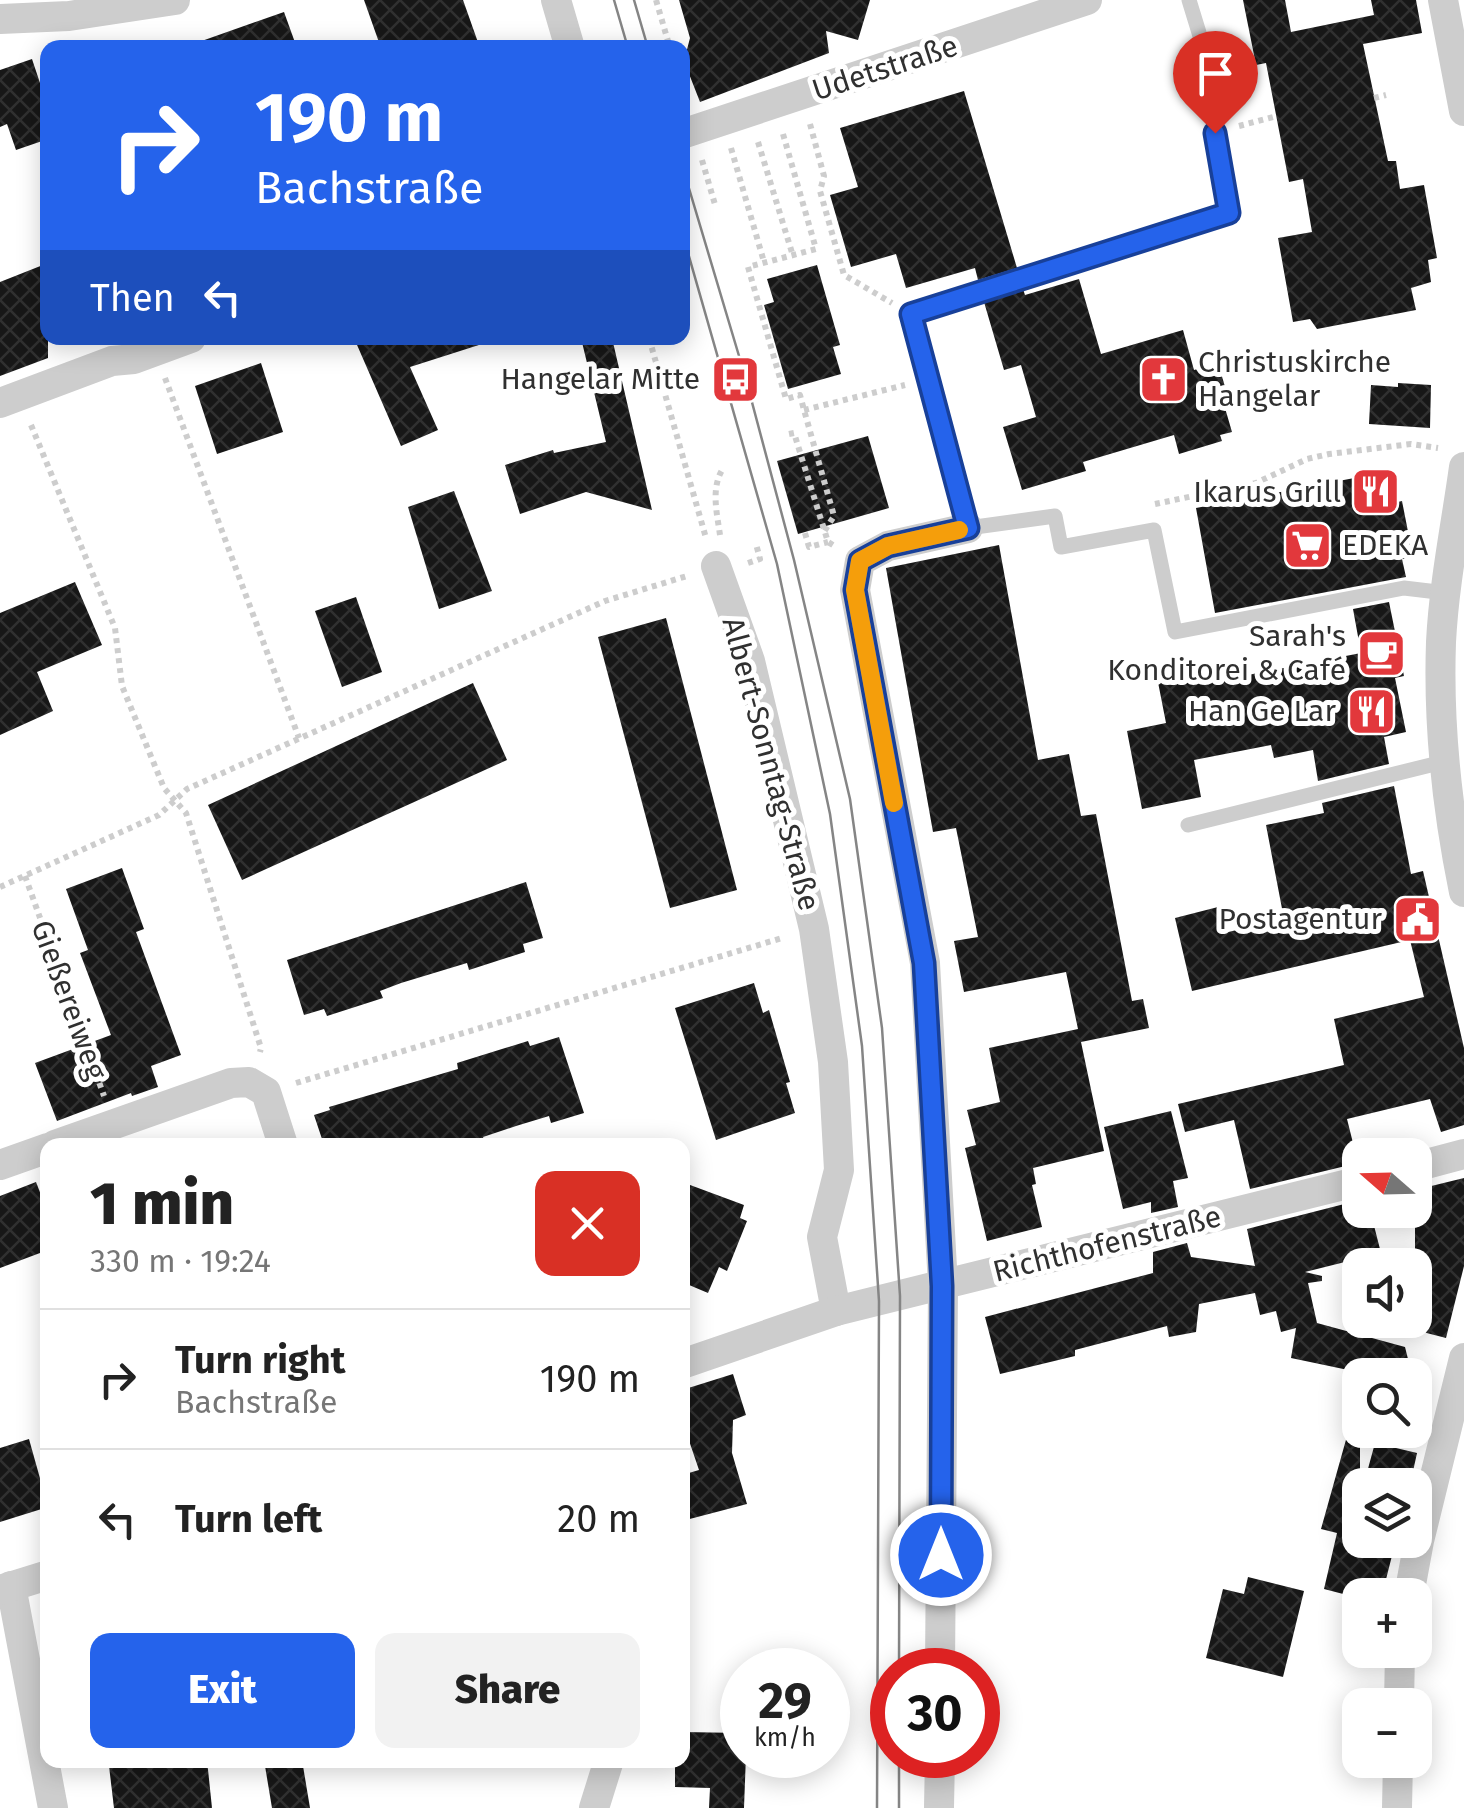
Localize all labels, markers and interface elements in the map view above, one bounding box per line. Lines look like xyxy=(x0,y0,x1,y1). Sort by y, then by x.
street label: Udetstraße xyxy=(808,28,962,108)
pin xyxy=(1173,31,1258,134)
icon: arrive xyxy=(1188,46,1243,101)
text: 190 m xyxy=(255,76,443,160)
icon: right xyxy=(90,80,220,210)
text: Bachstraße xyxy=(255,161,483,215)
icon: left xyxy=(195,270,250,325)
text: Then xyxy=(90,275,175,321)
place label: Christuskirche Hangelar xyxy=(1198,344,1391,414)
bus stop icon: Hangelar Mitte xyxy=(709,353,761,405)
church icon: Christuskirche Hangelar xyxy=(1137,353,1189,405)
place label: Hangelar Mitte xyxy=(500,361,700,397)
restaurant icon: Ikarus Grill xyxy=(1350,466,1402,518)
place label: Ikarus Grill xyxy=(1193,474,1341,510)
supermarket icon: EDEKA xyxy=(1281,519,1333,571)
place label: EDEKA xyxy=(1342,527,1429,563)
street label: Albert-Sonntag-Straße xyxy=(714,613,828,915)
place label: Sarah's Konditorei & Café xyxy=(1107,618,1346,688)
cafe icon: Sarah's Konditorei & Café xyxy=(1355,627,1407,679)
restaurant icon: Han Ge Lar xyxy=(1345,685,1397,737)
place label: Han Ge Lar xyxy=(1188,693,1336,729)
public building icon: Postagentur xyxy=(1391,893,1443,945)
place label: Postagentur xyxy=(1218,901,1382,937)
street label: Gießereiweg xyxy=(24,915,115,1085)
north arrow xyxy=(1342,1138,1432,1228)
map controls xyxy=(1342,1138,1432,1778)
text: 1 min xyxy=(90,1168,234,1240)
button: close xyxy=(535,1171,640,1276)
street label: Richthofenstraße xyxy=(989,1198,1225,1290)
text: 330 m · 19:24 xyxy=(90,1242,271,1280)
button: sound xyxy=(1342,1248,1432,1338)
text: Turn right xyxy=(175,1337,345,1383)
icon: right xyxy=(90,1352,145,1407)
text: 190 m xyxy=(540,1356,640,1402)
button: search xyxy=(1342,1358,1432,1448)
text: Bachstraße xyxy=(175,1383,337,1421)
button: layers xyxy=(1342,1468,1432,1558)
icon: left xyxy=(90,1492,145,1547)
text: Turn left xyxy=(175,1496,322,1542)
text: 20 m xyxy=(557,1496,640,1542)
position arrow xyxy=(889,1503,993,1607)
button: + xyxy=(1342,1578,1432,1668)
button: Exit xyxy=(90,1633,355,1748)
button: Share xyxy=(375,1633,640,1748)
speed limit sign: 30 xyxy=(870,1648,1000,1778)
text: 29 xyxy=(758,1671,812,1731)
button: − xyxy=(1342,1688,1432,1778)
text: km/h xyxy=(754,1723,816,1753)

